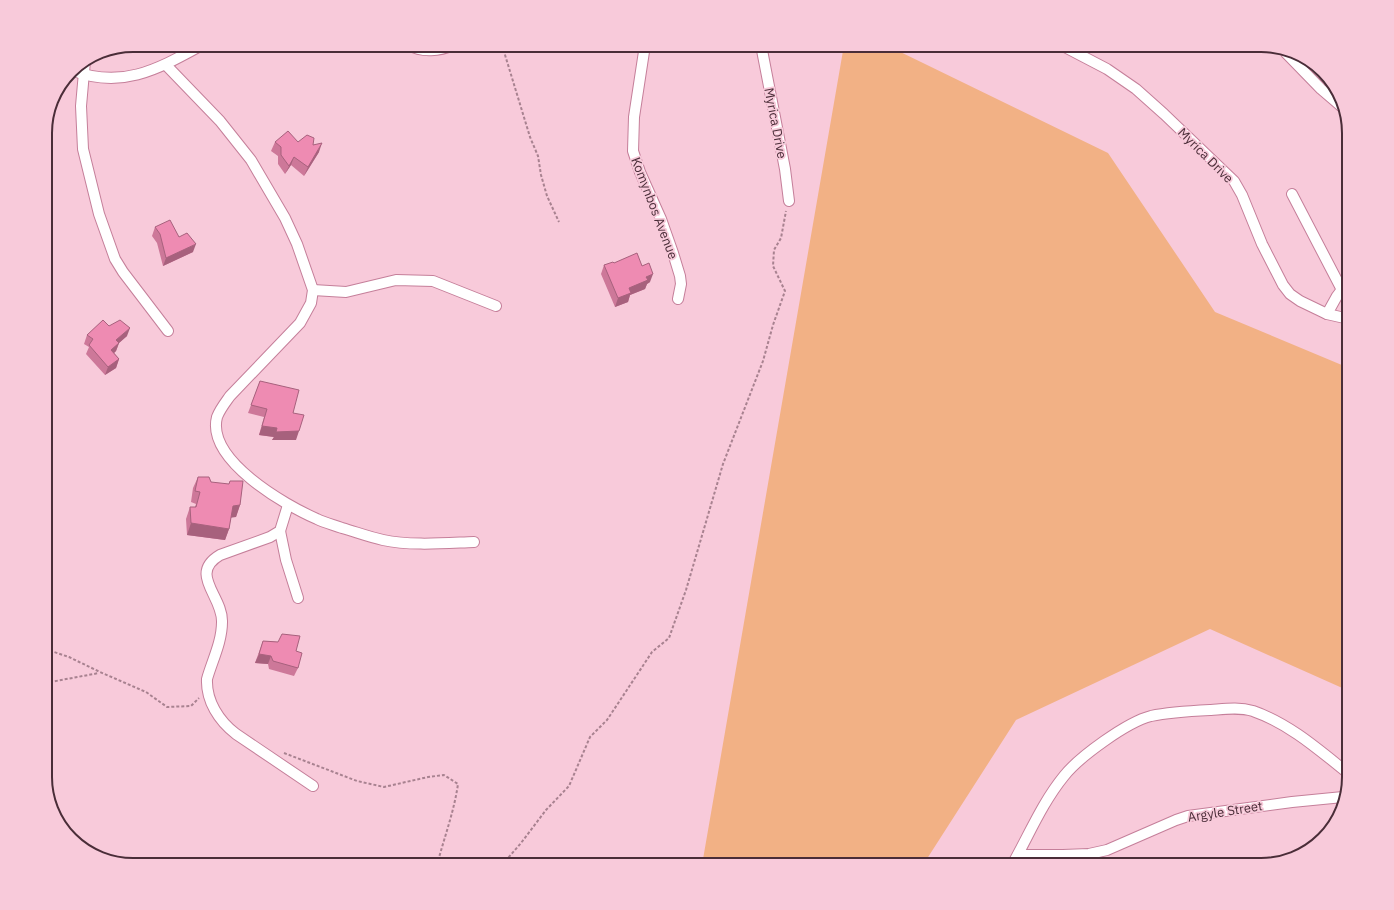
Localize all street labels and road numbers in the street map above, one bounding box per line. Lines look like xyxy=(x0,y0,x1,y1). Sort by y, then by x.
street label: Myrica Drive xyxy=(760,86,791,160)
street label: Myrica Drive xyxy=(1174,124,1237,187)
street label: Komynbos Avenue xyxy=(627,155,682,262)
street label: Argyle Street xyxy=(1186,797,1264,826)

